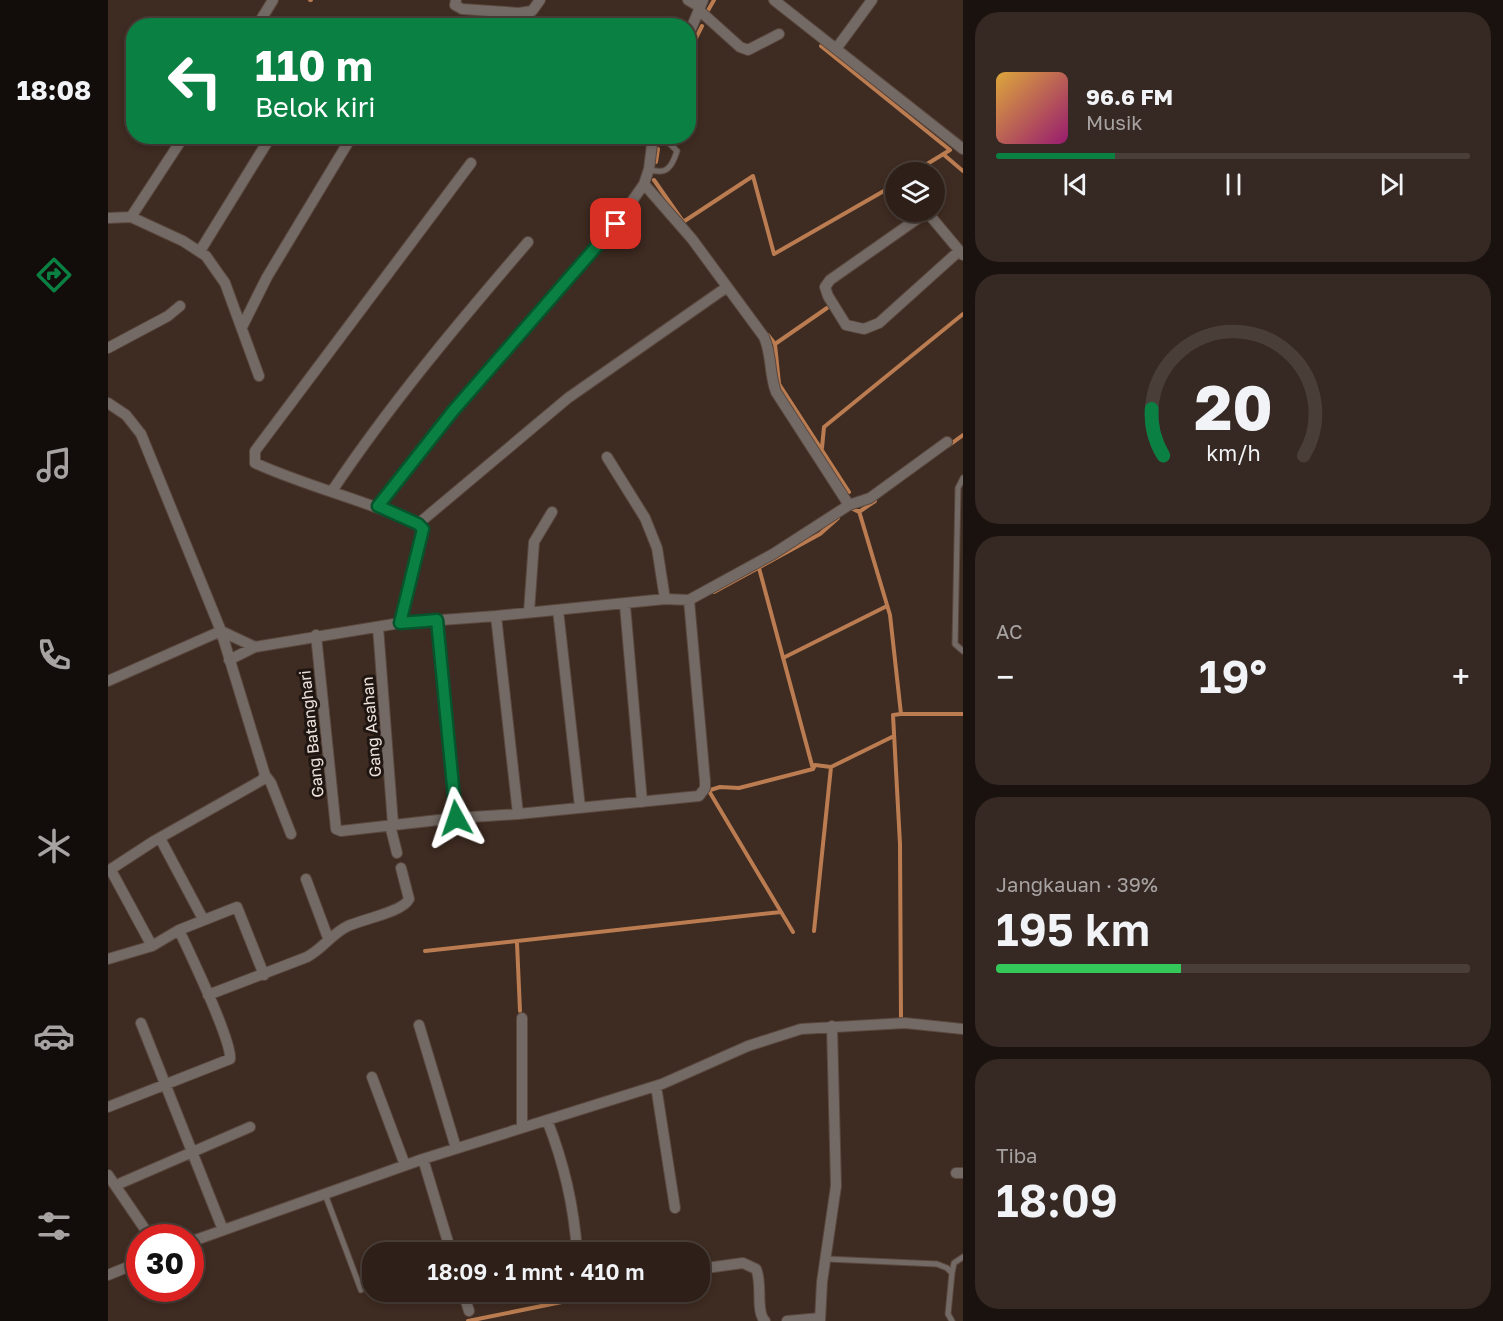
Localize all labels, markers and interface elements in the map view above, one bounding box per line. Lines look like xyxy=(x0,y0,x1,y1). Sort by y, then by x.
text: 110 m xyxy=(255,40,373,90)
icon: left xyxy=(156,42,234,120)
text: 18:08 xyxy=(17,74,91,106)
text: 96.6 FM xyxy=(1086,83,1173,110)
text: Belok kiri xyxy=(255,91,376,123)
text: Musik xyxy=(1086,110,1143,134)
map controls xyxy=(885,162,945,222)
button: layers xyxy=(885,162,945,222)
icon: previous xyxy=(1059,168,1092,201)
icon: pause xyxy=(1217,168,1250,201)
icon: next xyxy=(1375,168,1408,201)
pin xyxy=(590,198,641,249)
icon: arrive xyxy=(599,207,632,240)
icon: directions xyxy=(33,254,75,296)
text: 20 xyxy=(1194,369,1272,444)
text: km/h xyxy=(1206,440,1260,466)
icon: music xyxy=(33,444,75,486)
text: AC xyxy=(996,619,1023,643)
icon: phone xyxy=(33,634,75,676)
text: 19° xyxy=(1199,649,1267,703)
text: − xyxy=(996,657,1014,696)
text: + xyxy=(1452,657,1470,696)
street label: Gang Batanghari xyxy=(294,669,328,799)
street label: Gang Asahan xyxy=(357,676,385,778)
position arrow xyxy=(424,786,488,850)
icon: climate xyxy=(33,825,75,867)
text: Jangkauan · 39% xyxy=(996,872,1158,896)
text: 195 km xyxy=(996,902,1150,956)
icon: car xyxy=(33,1015,75,1057)
text: Tiba xyxy=(996,1143,1037,1167)
text: 18:09 xyxy=(996,1173,1118,1227)
icon: filters xyxy=(33,1205,75,1247)
speed limit sign: 30 xyxy=(126,1224,204,1302)
text: 18:09 · 1 mnt · 410 m xyxy=(428,1258,644,1285)

